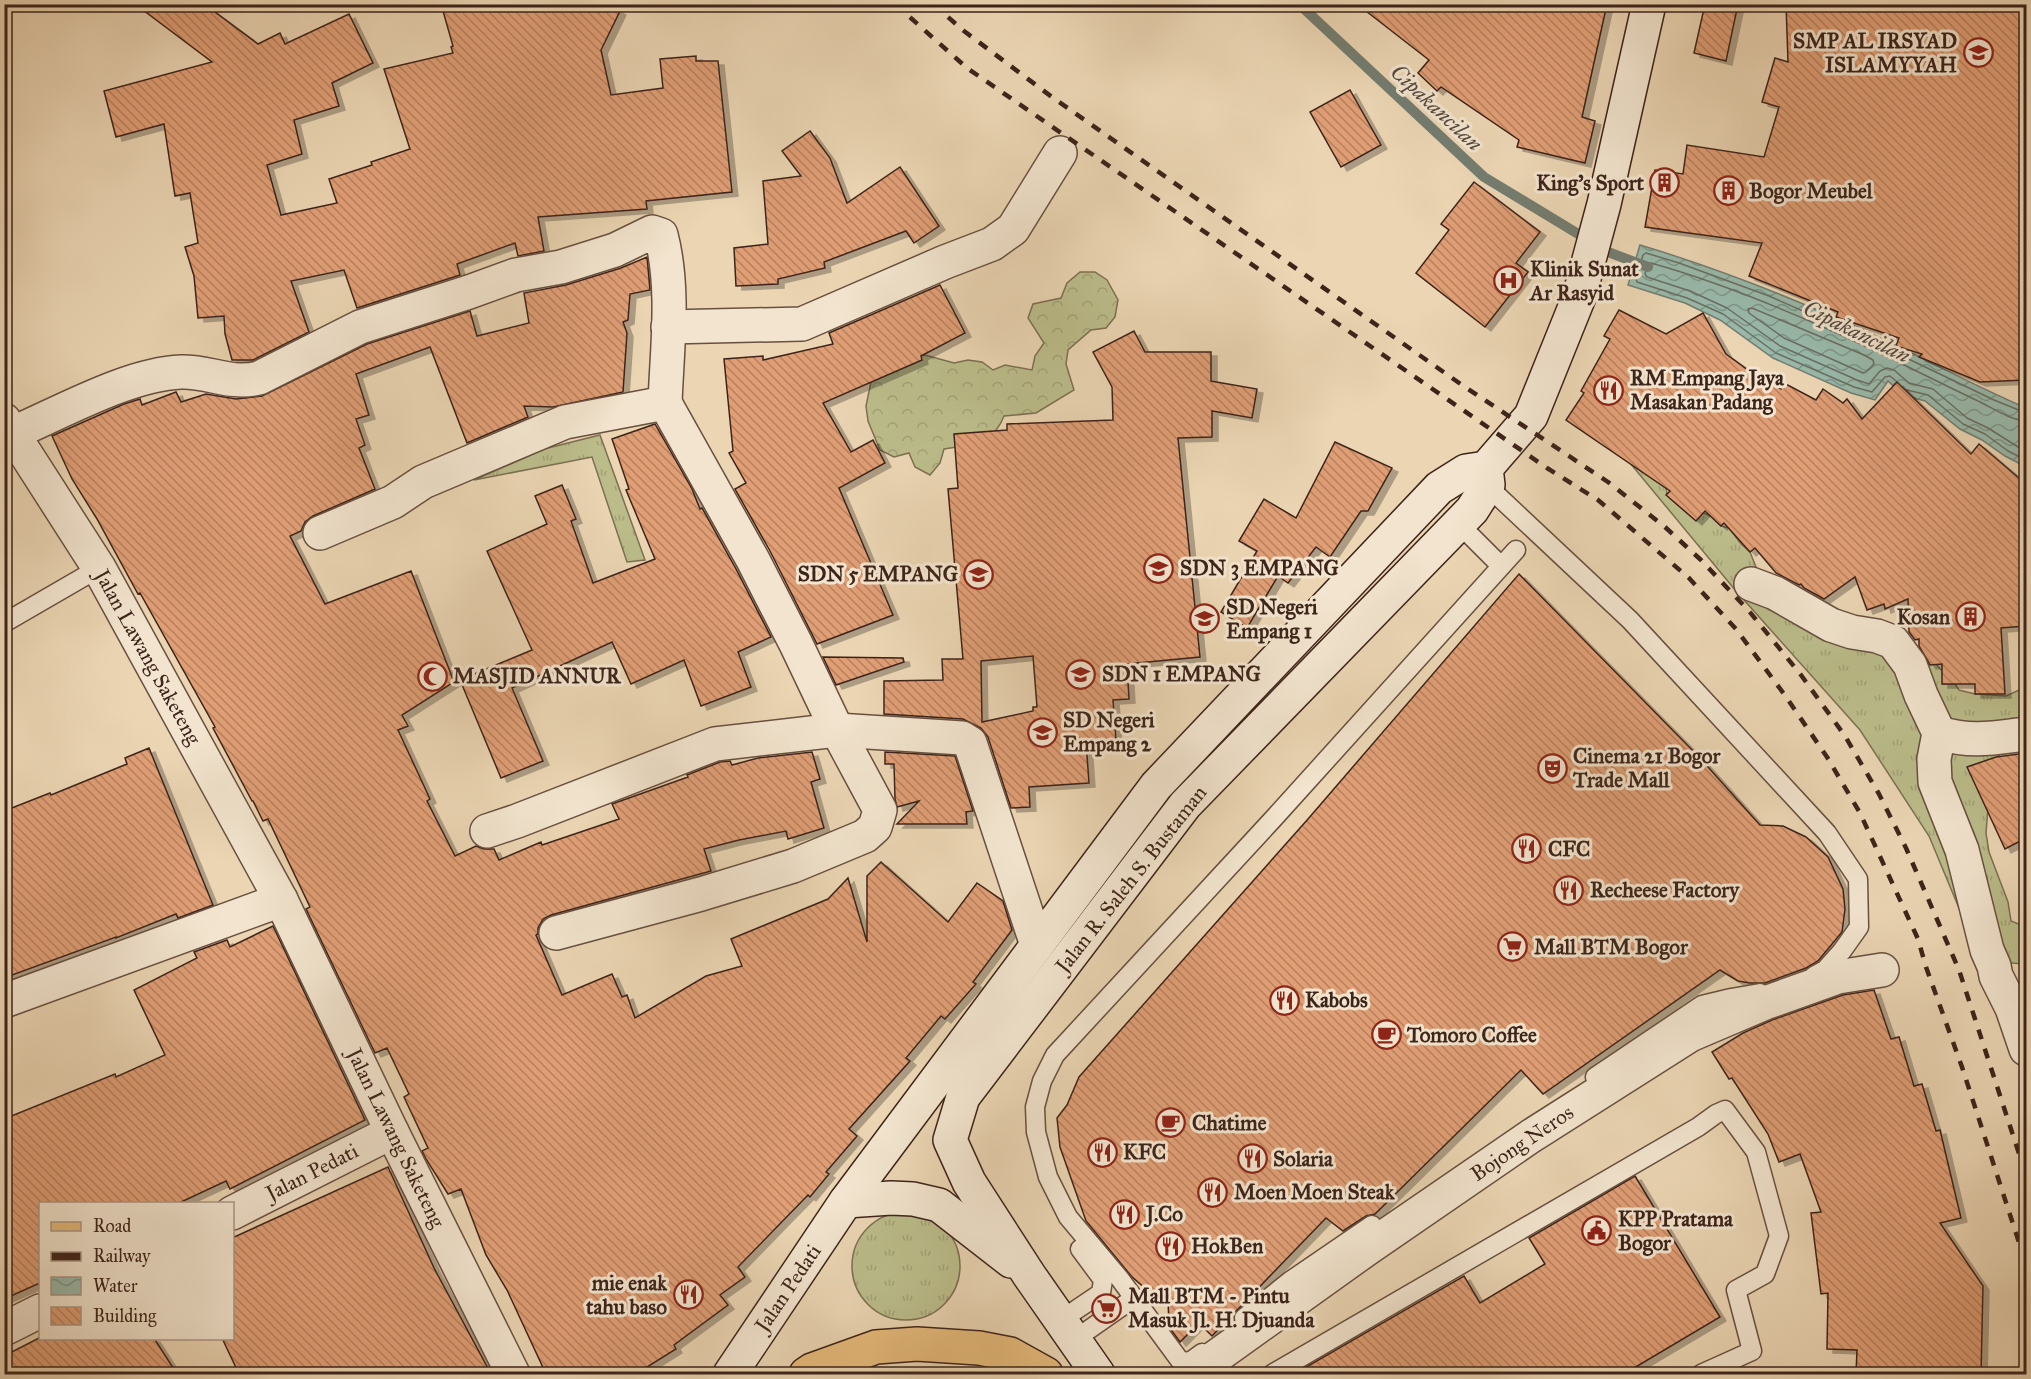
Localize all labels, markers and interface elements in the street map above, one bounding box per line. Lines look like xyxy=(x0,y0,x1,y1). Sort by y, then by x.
place label: SMP AL IRSYAD ISLAMYYAH xyxy=(1793,28,1957,78)
school or university icon: SMP AL IRSYAD ISLAMYYAH xyxy=(1962,37,1994,69)
water label: Cipakancilan xyxy=(1385,58,1488,157)
building icon: King's Sport xyxy=(1649,167,1681,199)
place label: King's Sport xyxy=(1536,170,1645,196)
building icon: Bogor Meubel xyxy=(1712,175,1744,207)
place label: Bogor Meubel xyxy=(1749,178,1874,204)
place label: Klinik Sunat Ar Rasyid xyxy=(1528,256,1639,306)
hospital icon: Klinik Sunat Ar Rasyid xyxy=(1493,265,1525,297)
water label: Cipakancilan xyxy=(1799,294,1915,369)
place label: RM Empang Jaya Masakan Padang xyxy=(1630,365,1785,415)
restaurant icon: RM Empang Jaya Masakan Padang xyxy=(1593,374,1625,406)
school or university icon: SDN 3 EMPANG xyxy=(1143,552,1175,584)
place label: SDN 3 EMPANG xyxy=(1180,555,1340,581)
school or university icon: SDN 5 EMPANG xyxy=(963,558,995,590)
place label: SDN 5 EMPANG xyxy=(798,561,959,587)
street label: Jalan Lawang Saketeng xyxy=(88,563,207,749)
place label: SD Negeri Empang 1 xyxy=(1226,594,1318,644)
building icon: Kosan xyxy=(1955,601,1987,633)
school or university icon: SD Negeri Empang 1 xyxy=(1189,603,1221,635)
place label: Kosan xyxy=(1897,604,1951,630)
school or university icon: SDN 1 EMPANG xyxy=(1065,658,1097,690)
mosque icon: MASJID ANNUR xyxy=(416,660,448,692)
place label: SDN 1 EMPANG xyxy=(1102,661,1261,687)
place label: MASJID ANNUR xyxy=(453,663,622,690)
place label: SD Negeri Empang 2 xyxy=(1063,707,1155,757)
school or university icon: SD Negeri Empang 2 xyxy=(1026,716,1058,748)
place label: Cinema 21 Bogor Trade Mall xyxy=(1572,743,1722,793)
theatre icon: Cinema 21 Bogor Trade Mall xyxy=(1536,752,1568,784)
street label: Jalan R. Saleh S. Bustaman xyxy=(1049,780,1212,979)
restaurant icon: CFC xyxy=(1511,833,1543,865)
place label: CFC xyxy=(1548,836,1590,862)
restaurant icon: Recheese Factory xyxy=(1553,874,1585,906)
place label: Recheese Factory xyxy=(1590,877,1740,903)
supermarket icon: Mall BTM Bogor xyxy=(1497,931,1529,963)
place label: Mall BTM Bogor xyxy=(1534,934,1689,960)
restaurant icon: Kabobs xyxy=(1268,984,1300,1016)
place label: Kabobs xyxy=(1305,987,1368,1013)
cafe icon: Tomoro Coffee xyxy=(1370,1019,1402,1051)
place label: Tomoro Coffee xyxy=(1406,1022,1537,1048)
street label: Jalan Lawang Saketeng xyxy=(340,1042,451,1232)
street label: Bojong Neros xyxy=(1466,1099,1578,1187)
cafe icon: Chatime xyxy=(1155,1107,1187,1139)
place label: Chatime xyxy=(1192,1110,1267,1136)
restaurant icon: KFC xyxy=(1086,1136,1118,1168)
street label: Jalan Pedati xyxy=(260,1138,363,1207)
place label: KFC xyxy=(1123,1139,1166,1165)
restaurant icon: Solaria xyxy=(1236,1143,1268,1175)
place label: Solaria xyxy=(1273,1146,1334,1172)
restaurant icon: Moen Moen Steak xyxy=(1197,1176,1229,1208)
place label: Moen Moen Steak xyxy=(1234,1179,1396,1205)
restaurant icon: J.Co xyxy=(1109,1198,1141,1230)
place label: J.Co xyxy=(1143,1201,1183,1228)
legend xyxy=(39,1202,234,1340)
place label: KPP Pratama Bogor xyxy=(1618,1206,1734,1256)
text: Road xyxy=(93,1215,131,1237)
public building icon: KPP Pratama Bogor xyxy=(1581,1215,1613,1247)
restaurant icon: HokBen xyxy=(1154,1230,1186,1262)
place label: HokBen xyxy=(1191,1233,1264,1259)
street label: Jalan Pedati xyxy=(748,1239,827,1338)
text: Railway xyxy=(93,1245,151,1267)
place label: mie enak tahu baso xyxy=(585,1270,668,1320)
text: Water xyxy=(93,1275,138,1297)
restaurant icon: mie enak tahu baso xyxy=(672,1279,704,1311)
place label: Mall BTM - Pintu Masuk Jl. H. Djuanda xyxy=(1128,1283,1315,1334)
supermarket icon: Mall BTM - Pintu Masuk Jl. H. Djuanda xyxy=(1091,1292,1123,1324)
text: Building xyxy=(93,1305,157,1328)

